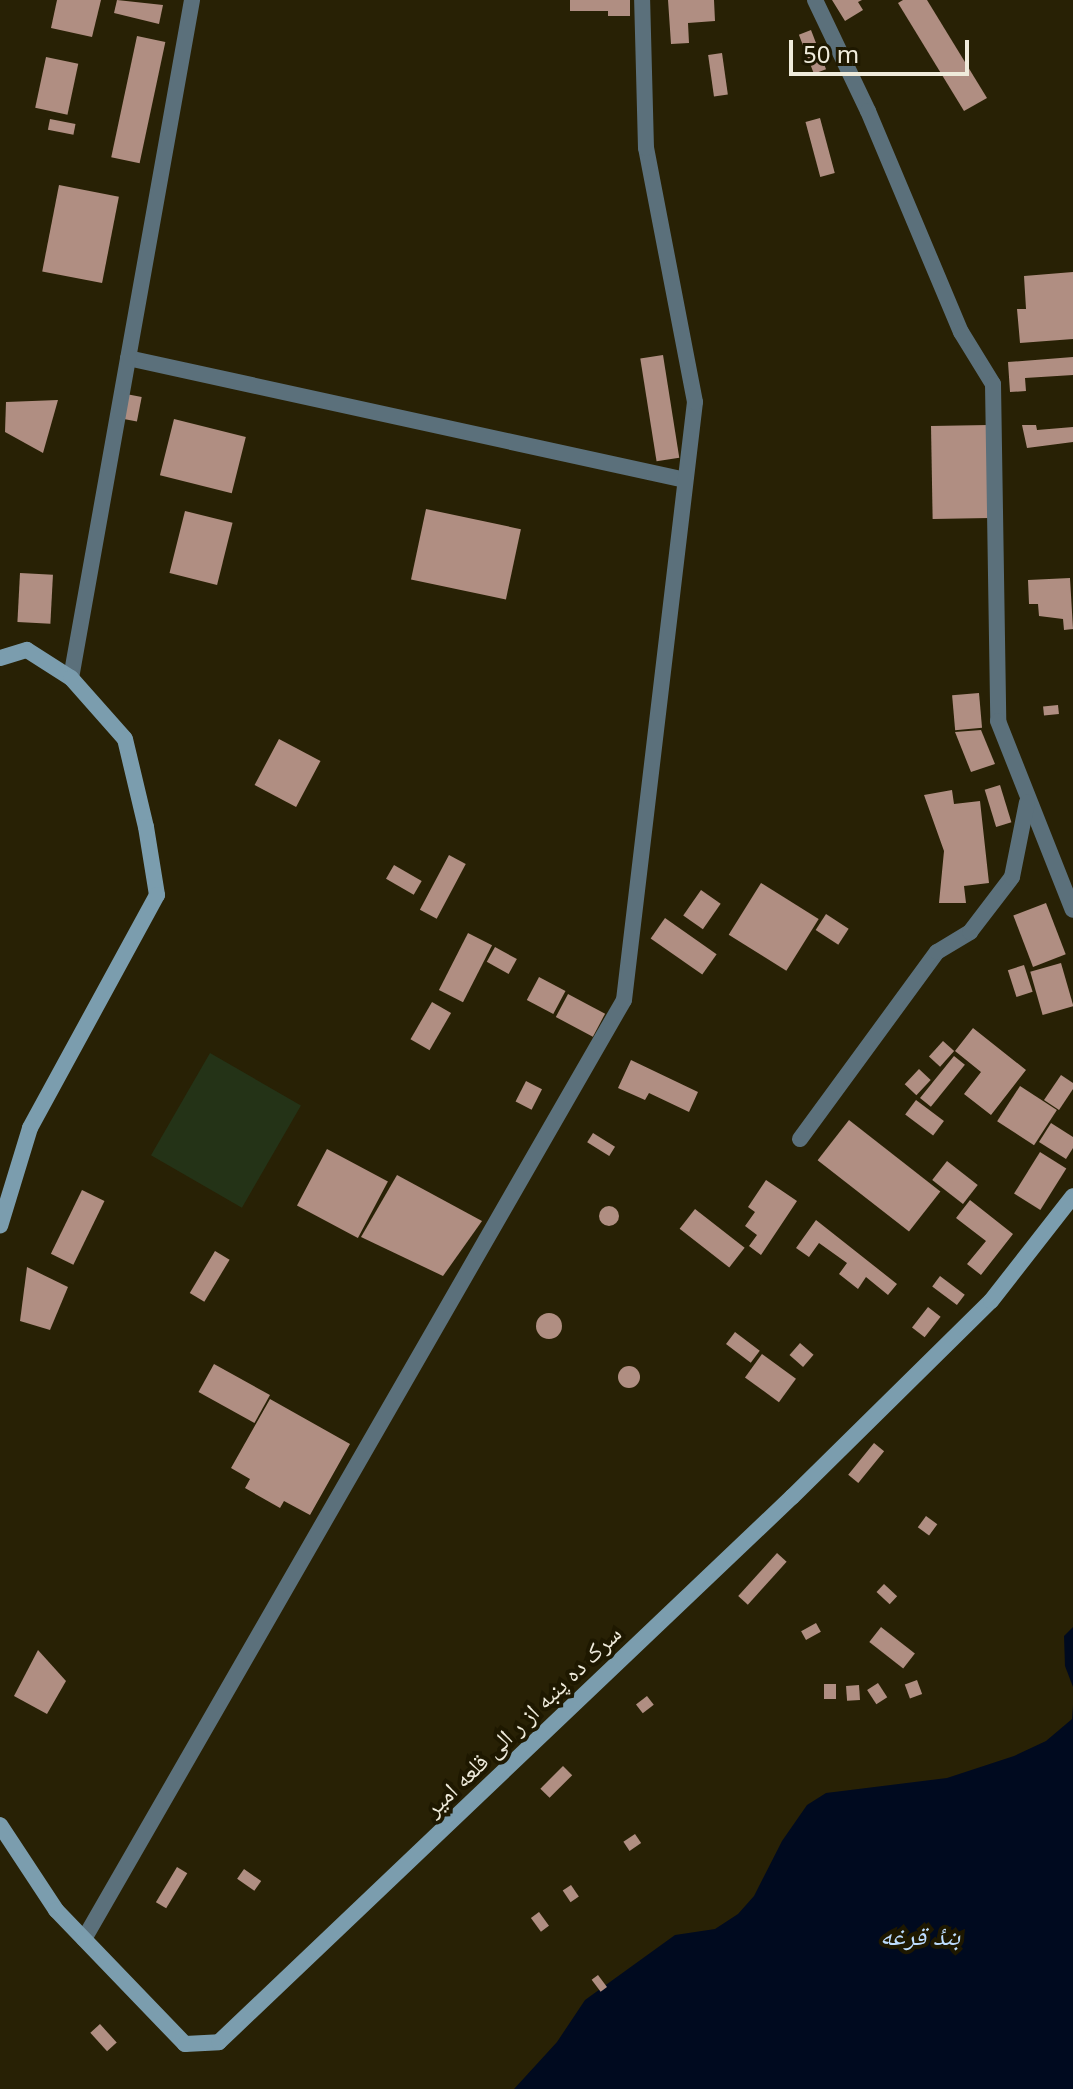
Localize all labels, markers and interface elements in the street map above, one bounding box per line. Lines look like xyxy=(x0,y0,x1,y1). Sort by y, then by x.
scale bar xyxy=(793,24,973,74)
text: 50 m xyxy=(803,37,859,70)
street label: سرک ده پنبه از ر الی قلعه امیر xyxy=(418,1618,626,1822)
water label: بندٔ قرغه xyxy=(880,1920,960,1952)

